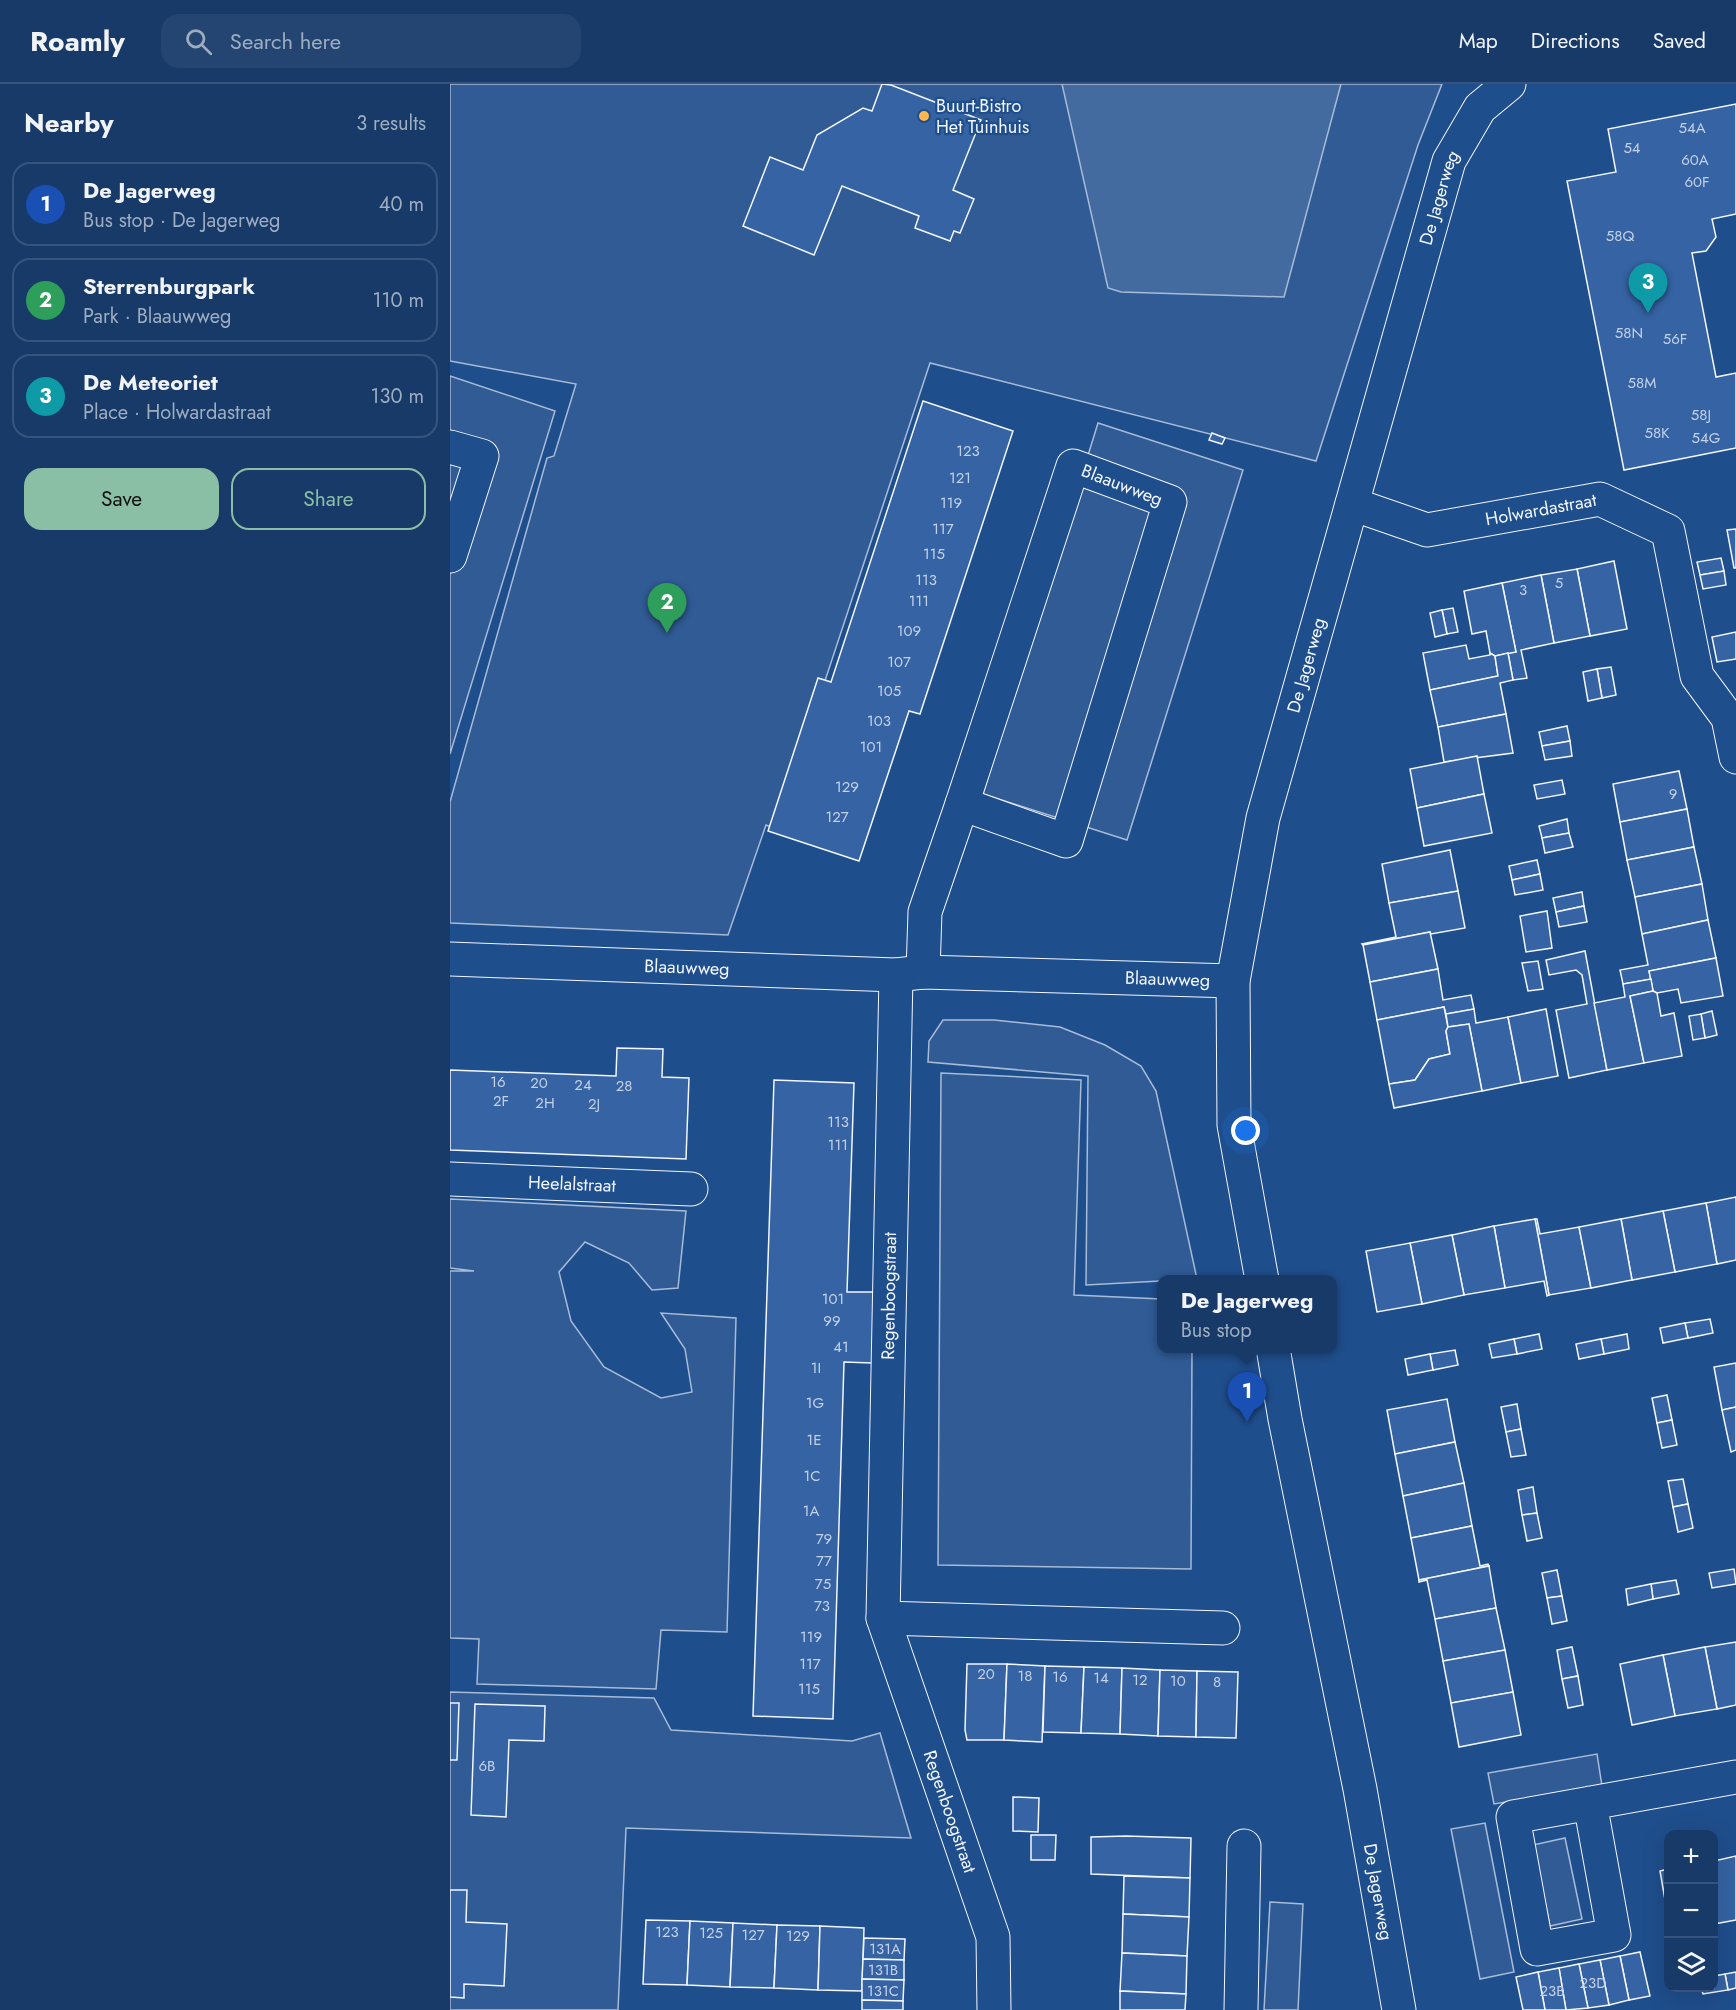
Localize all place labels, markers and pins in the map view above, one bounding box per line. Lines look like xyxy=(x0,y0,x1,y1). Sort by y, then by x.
place label: Buurt-Bistro Het Tuinhuis xyxy=(936,93,1029,140)
marker: Buurt-Bistro Het Tuinhuis xyxy=(917,109,931,123)
pin: 3 xyxy=(1628,264,1668,313)
pin: 2 xyxy=(648,584,686,633)
pin: 1 xyxy=(1228,1372,1266,1422)

